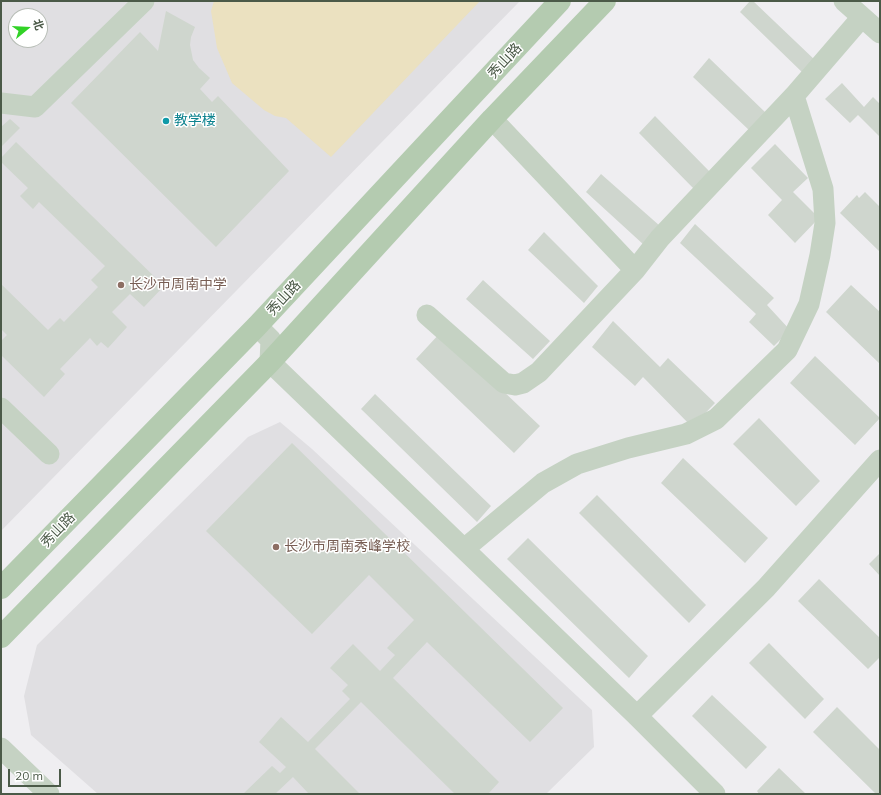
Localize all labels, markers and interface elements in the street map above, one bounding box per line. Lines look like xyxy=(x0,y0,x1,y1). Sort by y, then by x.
north arrow xyxy=(8,8,48,48)
text: 北 xyxy=(30,17,47,32)
street label: 秀山路 xyxy=(485,40,525,82)
place label: 教学楼 xyxy=(174,113,216,129)
marker: 教学楼 xyxy=(161,116,171,126)
place label: 长沙市周南中学 xyxy=(129,277,227,293)
street label: 秀山路 xyxy=(264,277,304,319)
marker: 长沙市周南中学 xyxy=(116,280,126,290)
street label: 秀山路 xyxy=(37,509,79,551)
place label: 长沙市周南秀峰学校 xyxy=(284,539,410,555)
marker: 长沙市周南秀峰学校 xyxy=(271,542,281,552)
scale bar xyxy=(10,761,63,787)
text: 20 m xyxy=(15,768,43,783)

